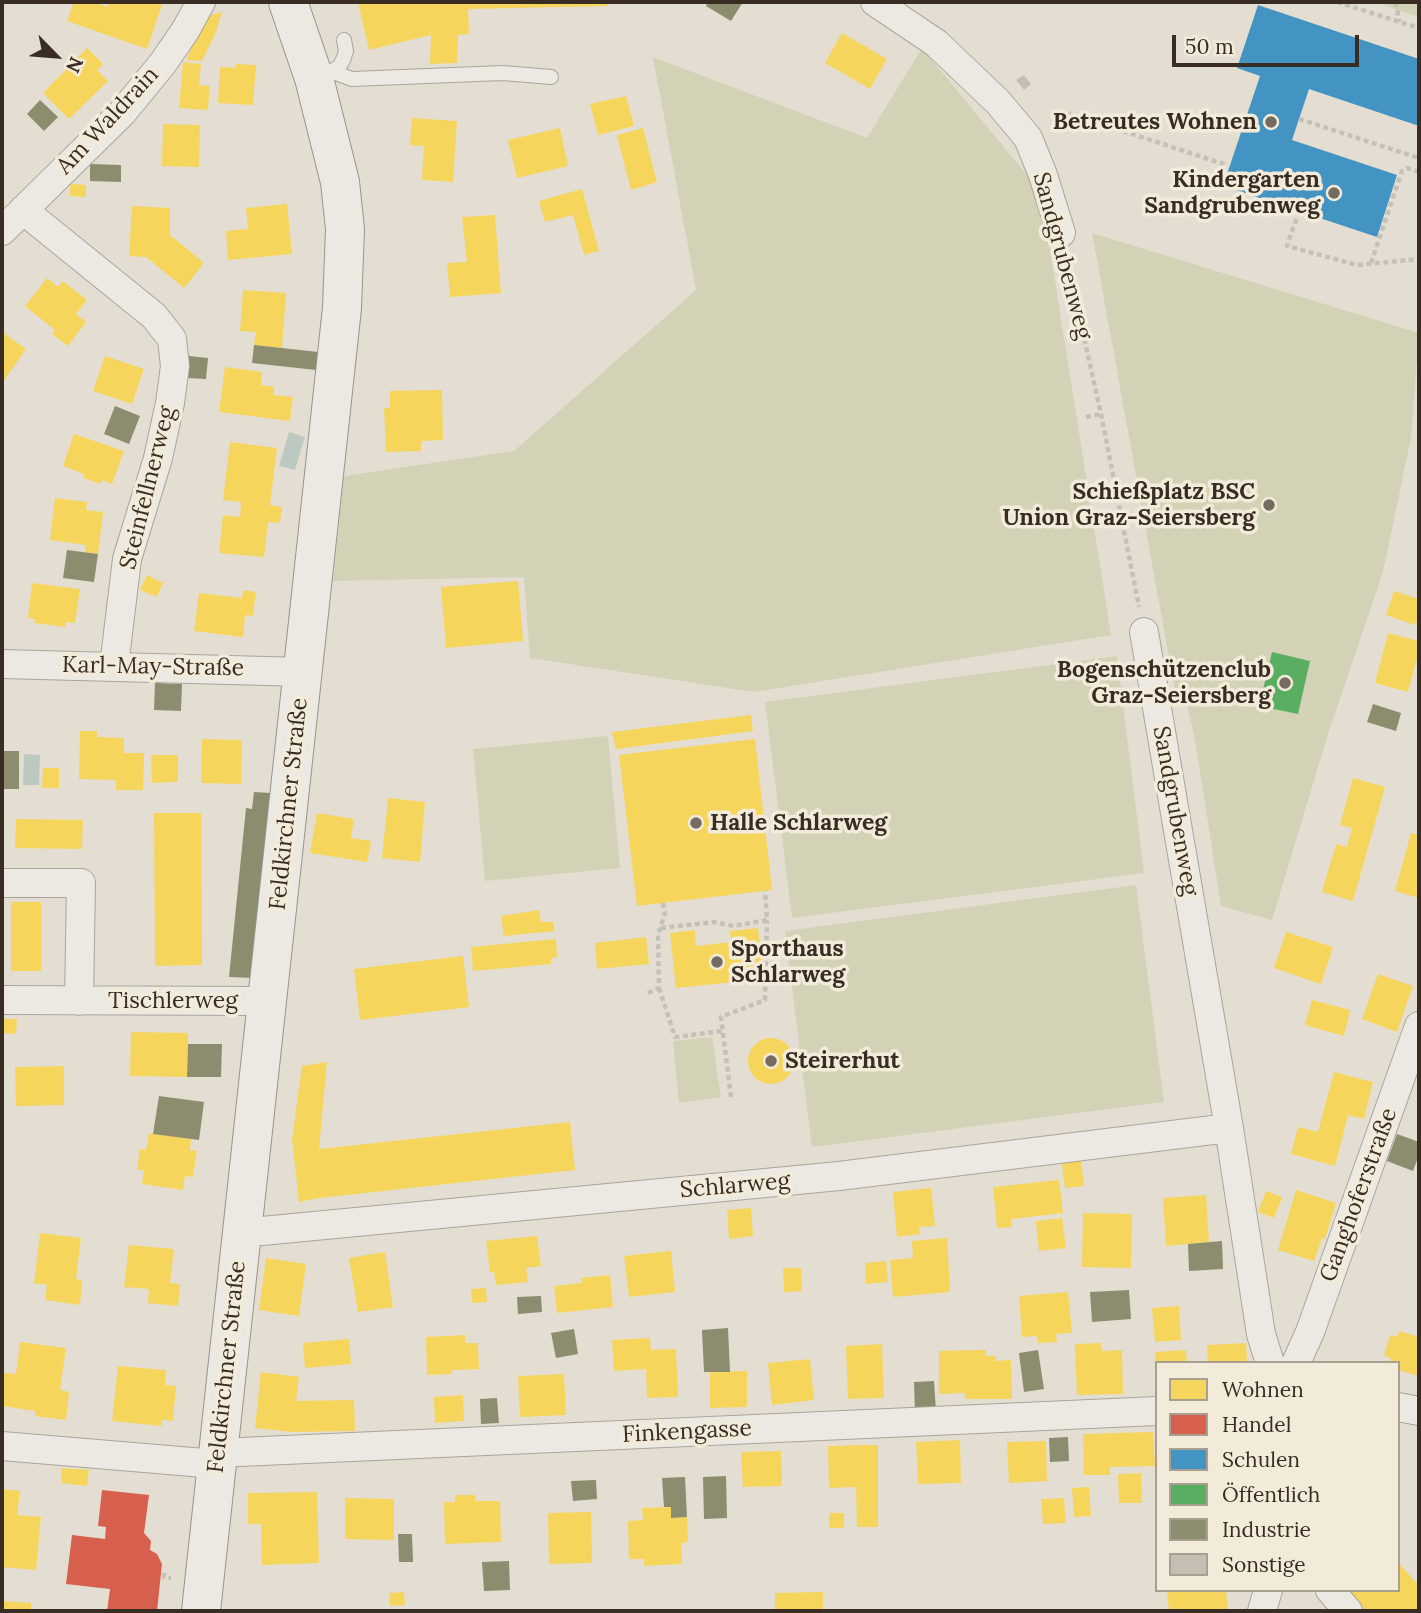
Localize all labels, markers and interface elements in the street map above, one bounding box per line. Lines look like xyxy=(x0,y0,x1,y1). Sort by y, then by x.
north arrow xyxy=(21,21,91,91)
scale bar xyxy=(1176,21,1363,65)
text: 50 m xyxy=(1185,33,1234,60)
text: N xyxy=(61,53,89,77)
street label: Am Waldrain xyxy=(51,62,165,180)
place label: Betreutes Wohnen xyxy=(1053,108,1257,136)
marker: Betreutes Wohnen xyxy=(1263,114,1279,130)
place label: Kindergarten Sandgrubenweg xyxy=(1144,166,1320,220)
street label: Sandgrubenweg xyxy=(1026,169,1098,343)
marker: Kindergarten Sandgrubenweg xyxy=(1326,185,1342,201)
street label: Steinfellnerweg xyxy=(114,404,182,572)
place label: Schießplatz BSC Union Graz-Seiersberg xyxy=(1002,478,1255,532)
marker: Schießplatz BSC Union Graz-Seiersberg xyxy=(1261,497,1277,513)
street label: Karl-May-Straße xyxy=(62,652,244,682)
place label: Bogenschützenclub Graz-Seiersberg xyxy=(1057,656,1271,710)
marker: Bogenschützenclub Graz-Seiersberg xyxy=(1277,675,1293,691)
street label: Feldkirchner Straße xyxy=(264,696,314,912)
street label: Sandgrubenweg xyxy=(1146,724,1204,898)
place label: Halle Schlarweg xyxy=(710,809,887,837)
marker: Halle Schlarweg xyxy=(688,815,704,831)
place label: Sporthaus Schlarweg xyxy=(731,935,845,989)
marker: Sporthaus Schlarweg xyxy=(709,954,725,970)
street label: Tischlerweg xyxy=(108,987,238,1015)
place label: Steirerhut xyxy=(785,1047,900,1075)
marker: Steirerhut xyxy=(763,1053,779,1069)
street label: Ganghoferstraße xyxy=(1315,1104,1403,1286)
street label: Schlarweg xyxy=(679,1167,791,1205)
street label: Feldkirchner Straße xyxy=(202,1259,252,1475)
legend xyxy=(1155,1361,1400,1592)
text: Wohnen xyxy=(1222,1376,1304,1403)
text: Handel xyxy=(1222,1411,1291,1438)
street label: Finkengasse xyxy=(621,1415,753,1449)
text: Schulen xyxy=(1222,1446,1300,1473)
text: Öffentlich xyxy=(1222,1481,1320,1508)
text: Industrie xyxy=(1222,1516,1311,1543)
text: Sonstige xyxy=(1222,1551,1306,1578)

